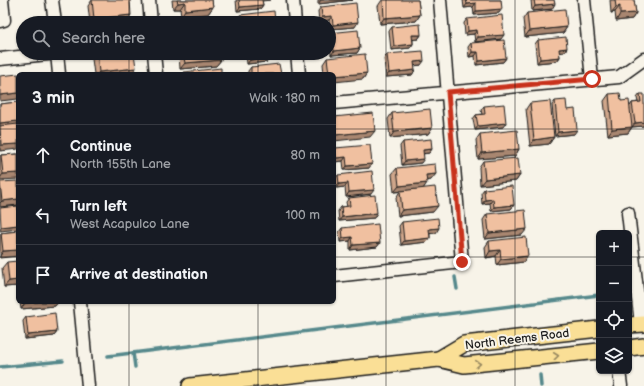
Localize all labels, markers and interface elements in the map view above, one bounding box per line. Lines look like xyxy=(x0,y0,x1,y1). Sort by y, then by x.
search box xyxy=(16,16,336,60)
icon: search xyxy=(30,27,52,49)
text: Search here xyxy=(62,29,145,48)
route start xyxy=(583,70,601,88)
text: 3 min xyxy=(32,88,75,108)
text: Walk · 180 m xyxy=(249,90,320,106)
text: Continue xyxy=(70,137,132,156)
icon: ahead xyxy=(32,144,54,166)
text: 80 m xyxy=(291,147,320,163)
text: North 155th Lane xyxy=(70,156,171,172)
text: Turn left xyxy=(70,197,127,216)
icon: left xyxy=(32,204,54,226)
text: 100 m xyxy=(285,207,320,223)
text: West Acapulco Lane xyxy=(70,216,189,232)
map controls xyxy=(596,230,632,374)
button: + xyxy=(596,230,632,266)
route end xyxy=(453,253,471,271)
icon: arrive xyxy=(32,264,54,286)
text: Arrive at destination xyxy=(70,265,208,284)
button: − xyxy=(596,266,632,302)
button: locate xyxy=(596,302,632,338)
street label: North Reems Road xyxy=(464,326,570,353)
button: layers xyxy=(596,338,632,374)
one-way arrow xyxy=(553,352,559,361)
one-way arrow xyxy=(475,360,481,369)

